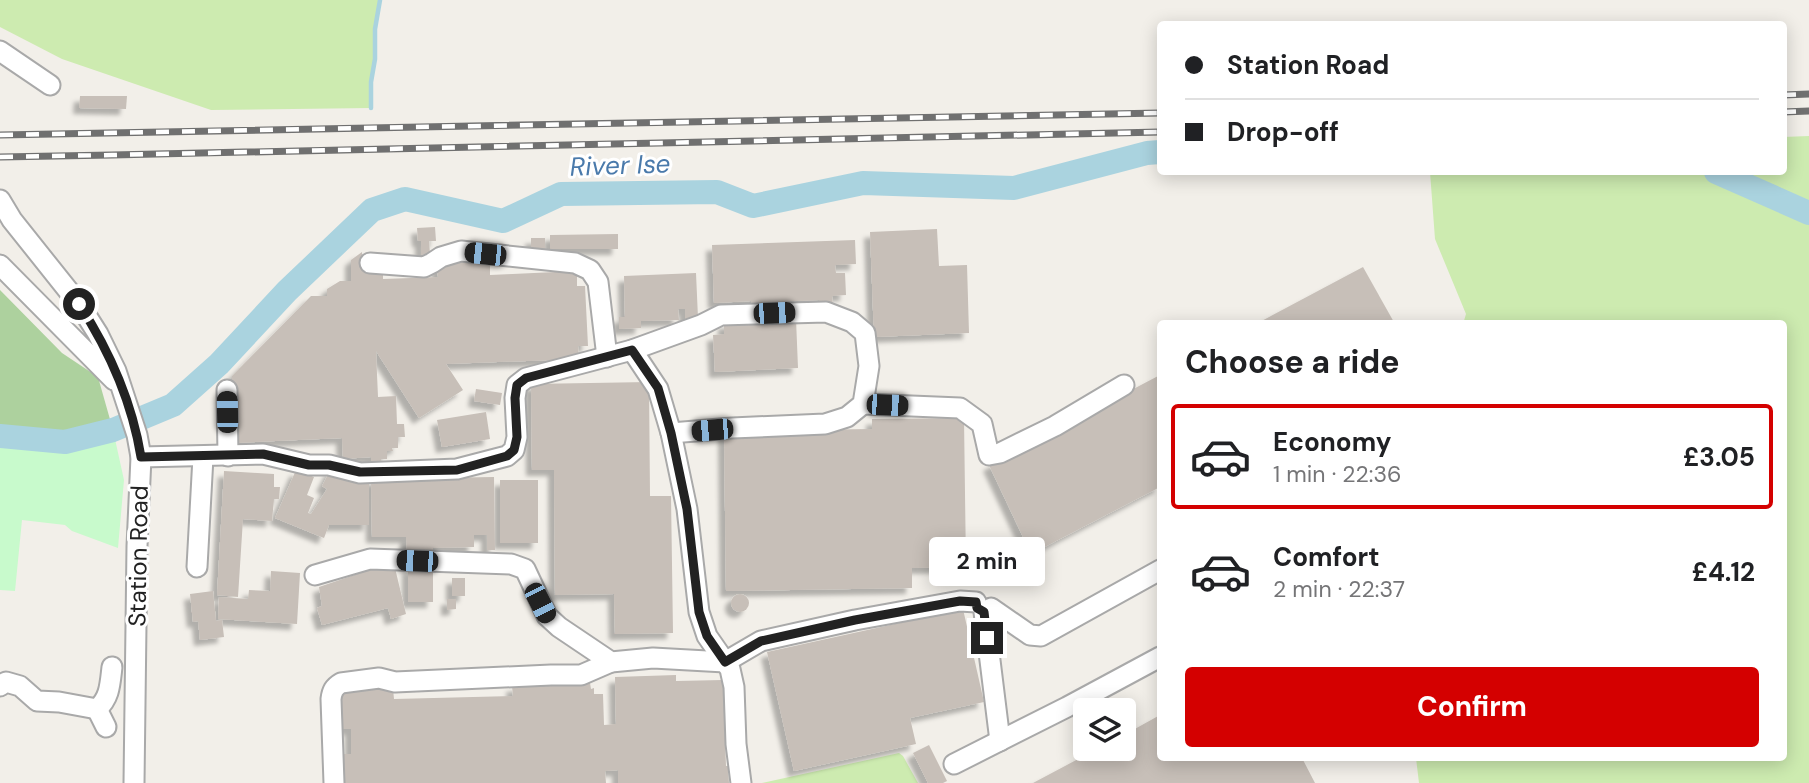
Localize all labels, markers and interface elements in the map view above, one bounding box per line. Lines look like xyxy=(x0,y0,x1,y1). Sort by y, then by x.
text: Station Road xyxy=(1227,48,1389,82)
text: Drop-off xyxy=(1227,115,1339,149)
water label: River Ise xyxy=(569,146,671,184)
car xyxy=(464,241,507,267)
route start xyxy=(63,288,95,320)
car xyxy=(753,302,796,324)
text: Choose a ride xyxy=(1185,341,1400,383)
car xyxy=(217,391,238,433)
car xyxy=(866,394,909,416)
car xyxy=(691,418,734,442)
icon: car xyxy=(1189,425,1252,488)
text: Economy xyxy=(1273,425,1391,459)
text: £3.05 xyxy=(1683,440,1755,474)
text: 1 min · 22:36 xyxy=(1273,459,1401,489)
street label: Station Road xyxy=(121,485,155,627)
callout: 2 min xyxy=(929,536,1045,586)
icon: car xyxy=(1189,540,1252,603)
text: Comfort xyxy=(1273,540,1379,574)
text: 2 min xyxy=(957,546,1017,576)
car xyxy=(396,550,439,572)
text: £4.12 xyxy=(1692,555,1755,589)
text: 2 min · 22:37 xyxy=(1273,574,1405,604)
car xyxy=(522,580,559,626)
route end xyxy=(971,622,1003,654)
button: Confirm xyxy=(1185,667,1759,747)
map controls xyxy=(1073,698,1136,761)
button: layers xyxy=(1073,698,1136,761)

